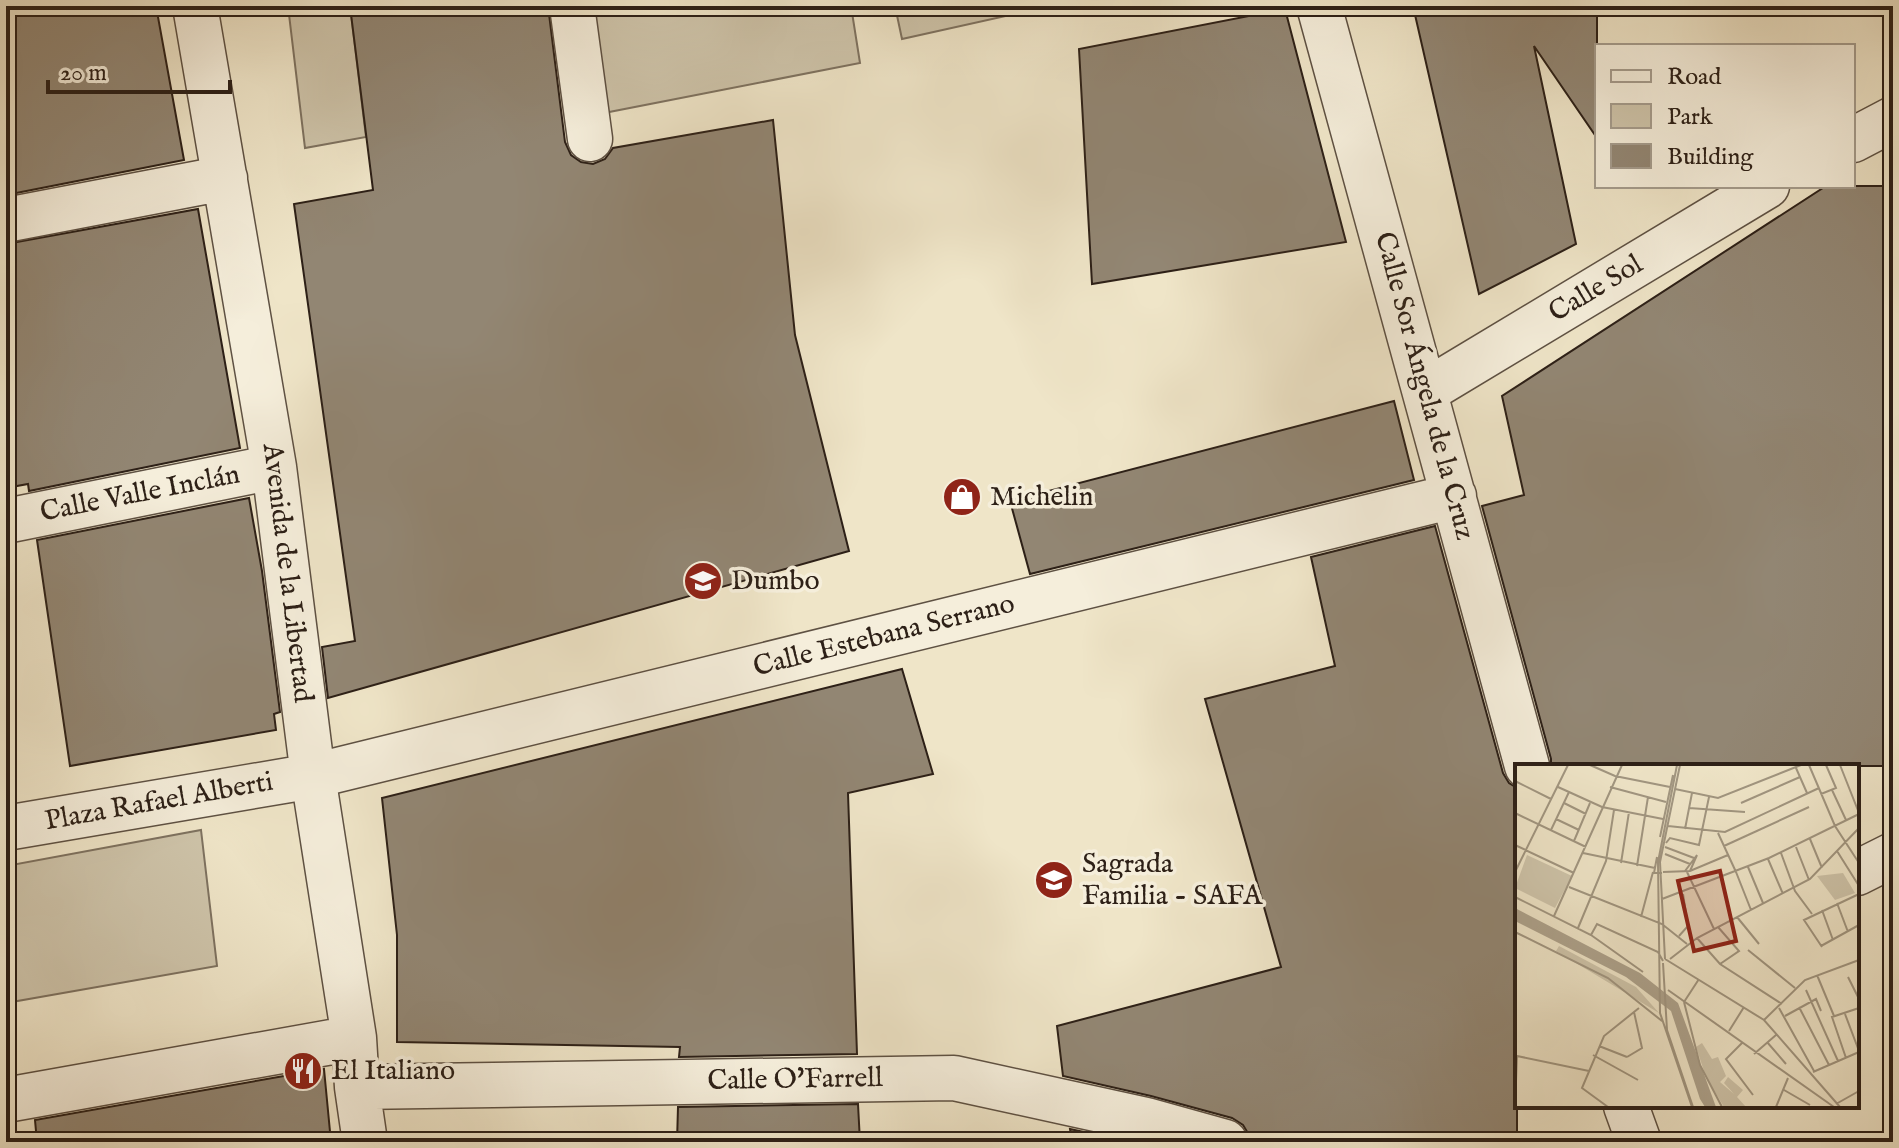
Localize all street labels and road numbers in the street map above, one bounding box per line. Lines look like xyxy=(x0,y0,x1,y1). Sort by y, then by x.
street label: Calle Sor Ángela de la Cruz xyxy=(1366,228,1483,544)
street label: Calle Sol xyxy=(1543,247,1650,331)
street label: Avenida de la Libertad xyxy=(254,440,320,705)
street label: Calle Valle Inclán xyxy=(37,457,243,531)
street label: Calle Estebana Serrano xyxy=(750,587,1018,685)
street label: Plaza Rafael Alberti xyxy=(42,765,276,839)
street label: Calle O'Farrell xyxy=(707,1061,883,1099)

